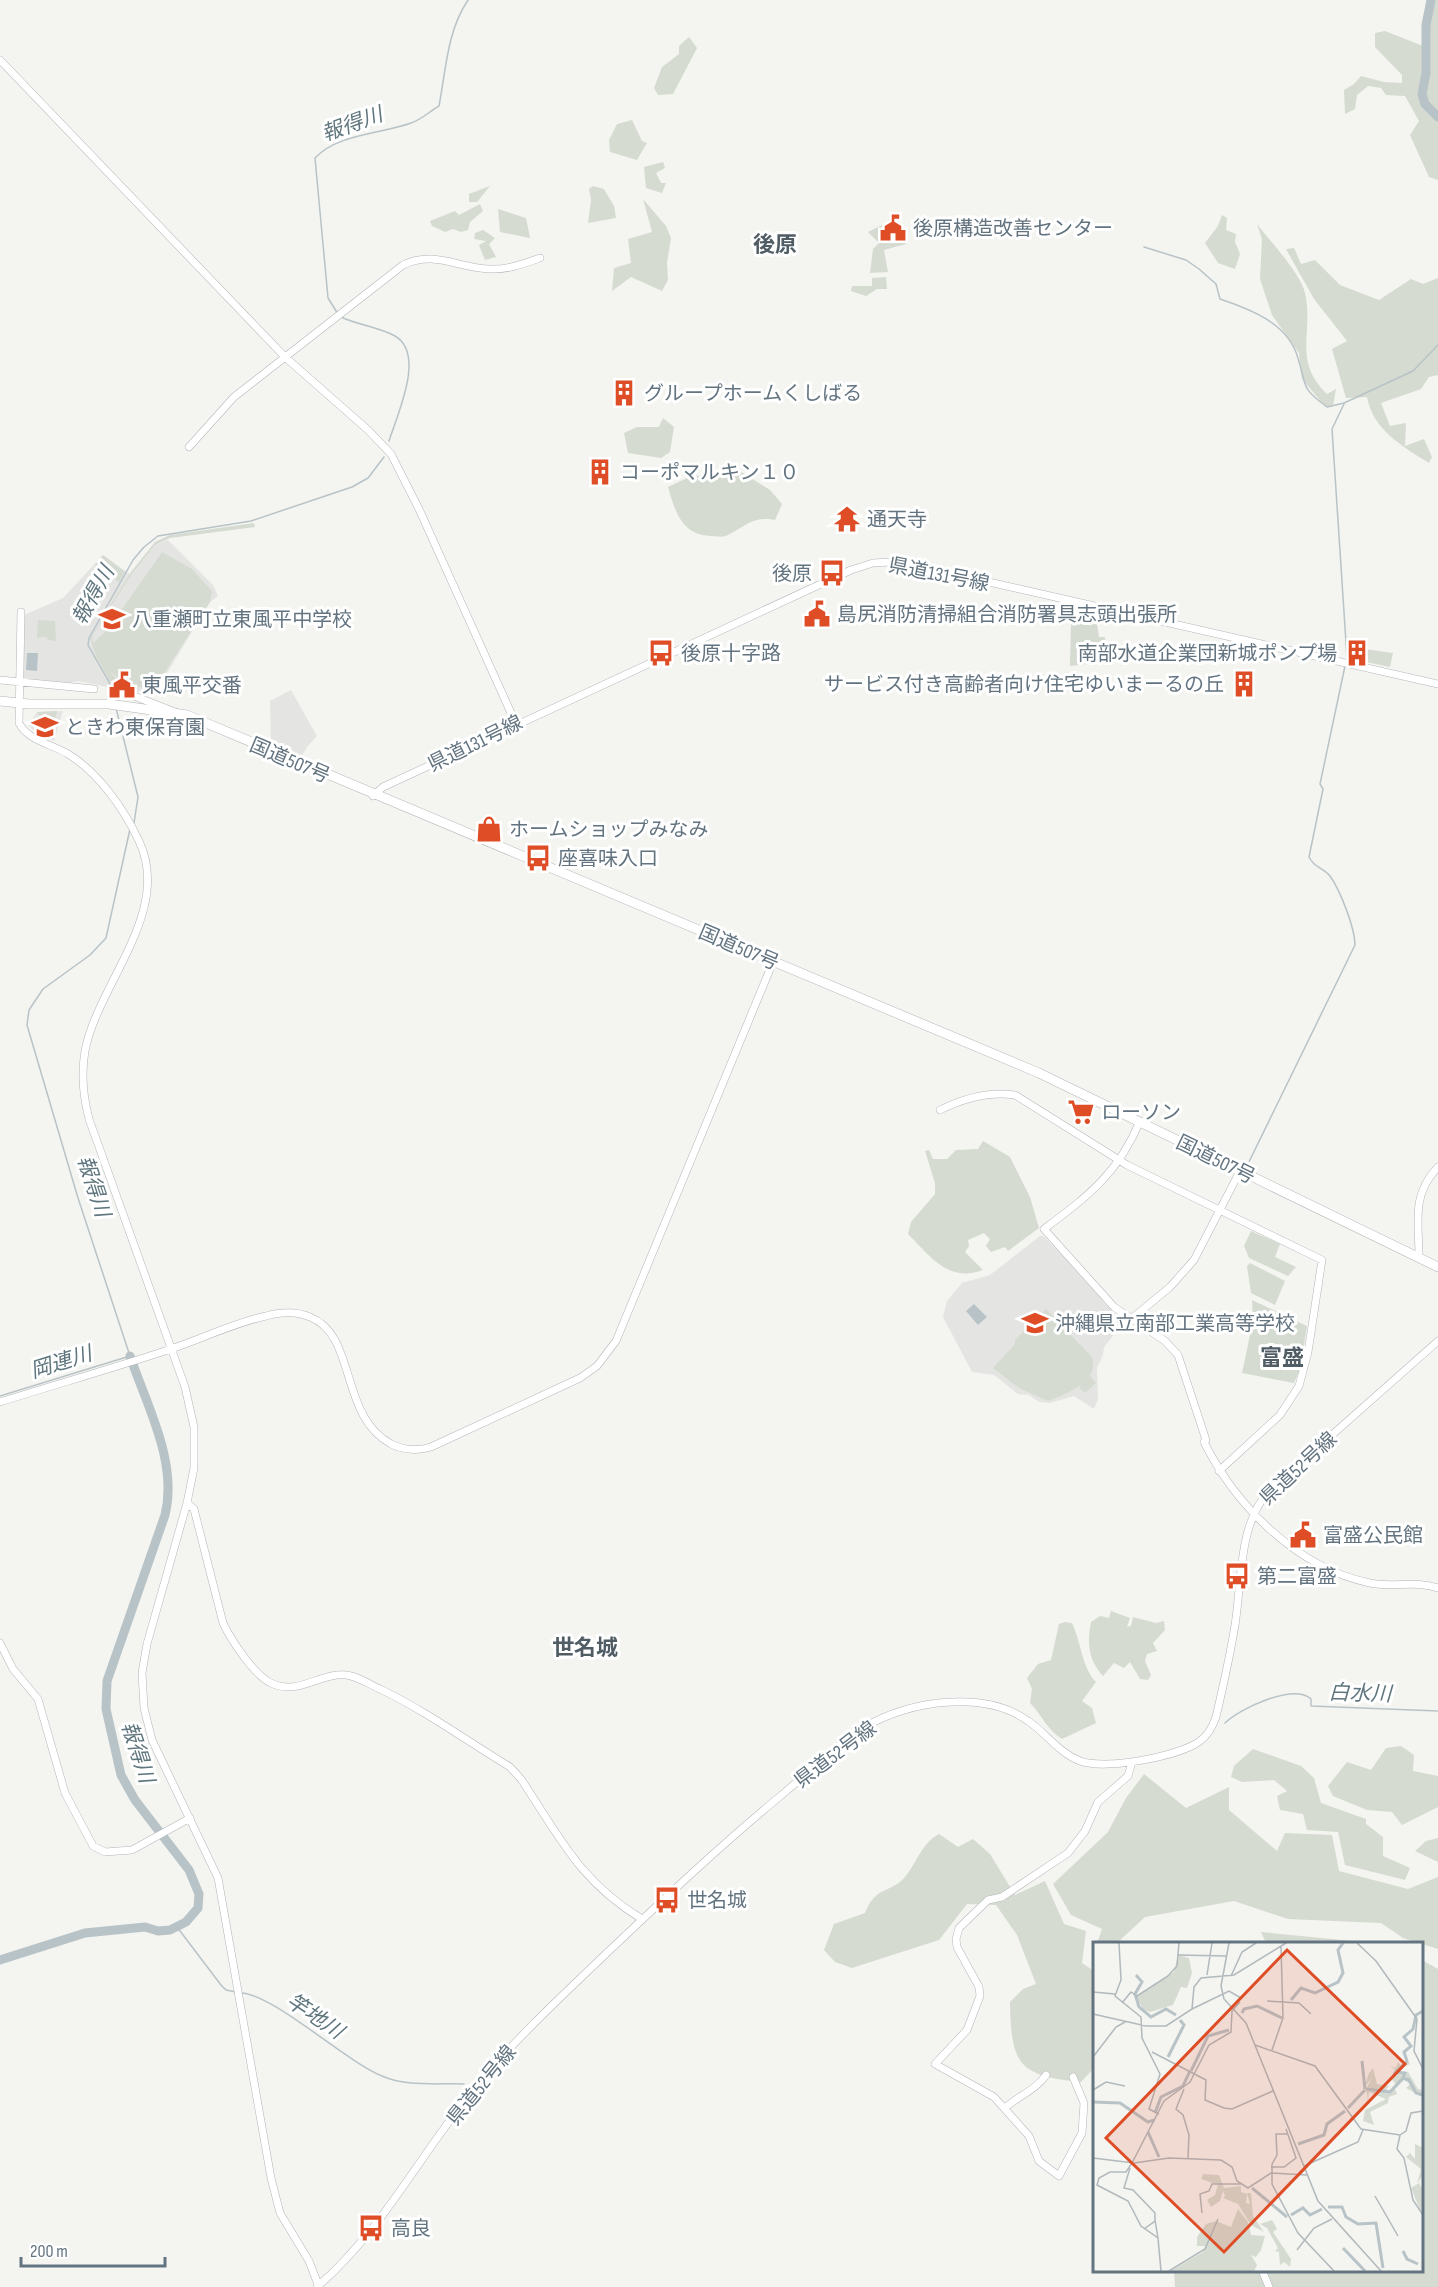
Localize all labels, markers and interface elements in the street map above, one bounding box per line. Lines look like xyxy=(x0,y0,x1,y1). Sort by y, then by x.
water label: 報得川 xyxy=(318,101,388,147)
public building icon: 後原構造改善センター xyxy=(878,213,908,243)
place label: 後原構造改善センター xyxy=(913,217,1113,241)
district label: 後原 xyxy=(753,232,797,259)
building icon: グループホームくしばる xyxy=(609,378,639,408)
place label: グループホームくしばる xyxy=(644,382,862,406)
building icon: コーポマルキン１０ xyxy=(585,457,615,487)
place label: コーポマルキン１０ xyxy=(620,461,799,485)
temple icon: 通天寺 xyxy=(832,504,862,534)
place label: 通天寺 xyxy=(867,508,927,532)
street label: 県道131号線 xyxy=(886,553,991,597)
bus stop icon: 後原 xyxy=(817,558,847,588)
water label: 報得川 xyxy=(67,560,121,629)
place label: 後原 xyxy=(772,562,812,586)
public building icon: 島尻消防清掃組合消防署具志頭出張所 xyxy=(802,599,832,629)
place label: 島尻消防清掃組合消防署具志頭出張所 xyxy=(837,603,1177,627)
school or university icon: 八重瀬町立東風平中学校 xyxy=(97,604,127,634)
place label: 八重瀬町立東風平中学校 xyxy=(132,608,352,632)
bus stop icon: 後原十字路 xyxy=(646,638,676,668)
building icon: 南部水道企業団新城ポンプ場 xyxy=(1342,638,1372,668)
place label: 後原十字路 xyxy=(681,642,781,666)
place label: 南部水道企業団新城ポンプ場 xyxy=(1078,642,1337,666)
building icon: サービス付き高齢者向け住宅ゆいまーるの丘 xyxy=(1229,669,1259,699)
public building icon: 東風平交番 xyxy=(107,670,137,700)
place label: サービス付き高齢者向け住宅ゆいまーるの丘 xyxy=(824,673,1224,697)
place label: 東風平交番 xyxy=(142,674,242,698)
street label: 県道131号線 xyxy=(424,711,527,777)
school or university icon: ときわ東保育園 xyxy=(30,712,60,742)
place label: ときわ東保育園 xyxy=(65,716,205,740)
street label: 国道507号 xyxy=(246,733,333,789)
shop icon: ホームショップみなみ xyxy=(474,814,504,844)
place label: ホームショップみなみ xyxy=(509,818,708,842)
bus stop icon: 座喜味入口 xyxy=(523,843,553,873)
place label: 座喜味入口 xyxy=(558,847,658,871)
street label: 国道507号 xyxy=(695,920,782,976)
supermarket icon: ローソン xyxy=(1066,1097,1096,1127)
place label: ローソン xyxy=(1101,1101,1181,1125)
street label: 国道507号 xyxy=(1172,1131,1259,1189)
water label: 報得川 xyxy=(72,1152,116,1222)
school or university icon: 沖縄県立南部工業高等学校 xyxy=(1020,1308,1050,1338)
place label: 沖縄県立南部工業高等学校 xyxy=(1055,1312,1295,1336)
water label: 岡連川 xyxy=(27,1341,97,1384)
district label: 富盛 xyxy=(1260,1345,1304,1372)
street label: 県道52号線 xyxy=(1255,1427,1342,1510)
public building icon: 富盛公民館 xyxy=(1288,1520,1318,1550)
place label: 富盛公民館 xyxy=(1323,1524,1423,1548)
bus stop icon: 第二富盛 xyxy=(1222,1561,1252,1591)
place label: 第二富盛 xyxy=(1257,1565,1337,1589)
district label: 世名城 xyxy=(552,1635,618,1662)
water label: 白水川 xyxy=(1328,1680,1394,1707)
street label: 県道52号線 xyxy=(790,1716,881,1793)
water label: 報得川 xyxy=(116,1718,160,1788)
bus stop icon: 世名城 xyxy=(652,1885,682,1915)
place label: 世名城 xyxy=(687,1889,747,1913)
inset map xyxy=(1093,1942,1423,2272)
water label: 竿地川 xyxy=(282,1988,349,2046)
street label: 県道52号線 xyxy=(442,2041,521,2131)
bus stop icon: 高良 xyxy=(356,2213,386,2243)
place label: 高良 xyxy=(391,2217,431,2241)
scale bar xyxy=(21,2230,165,2268)
text: 200 m xyxy=(30,2241,68,2262)

